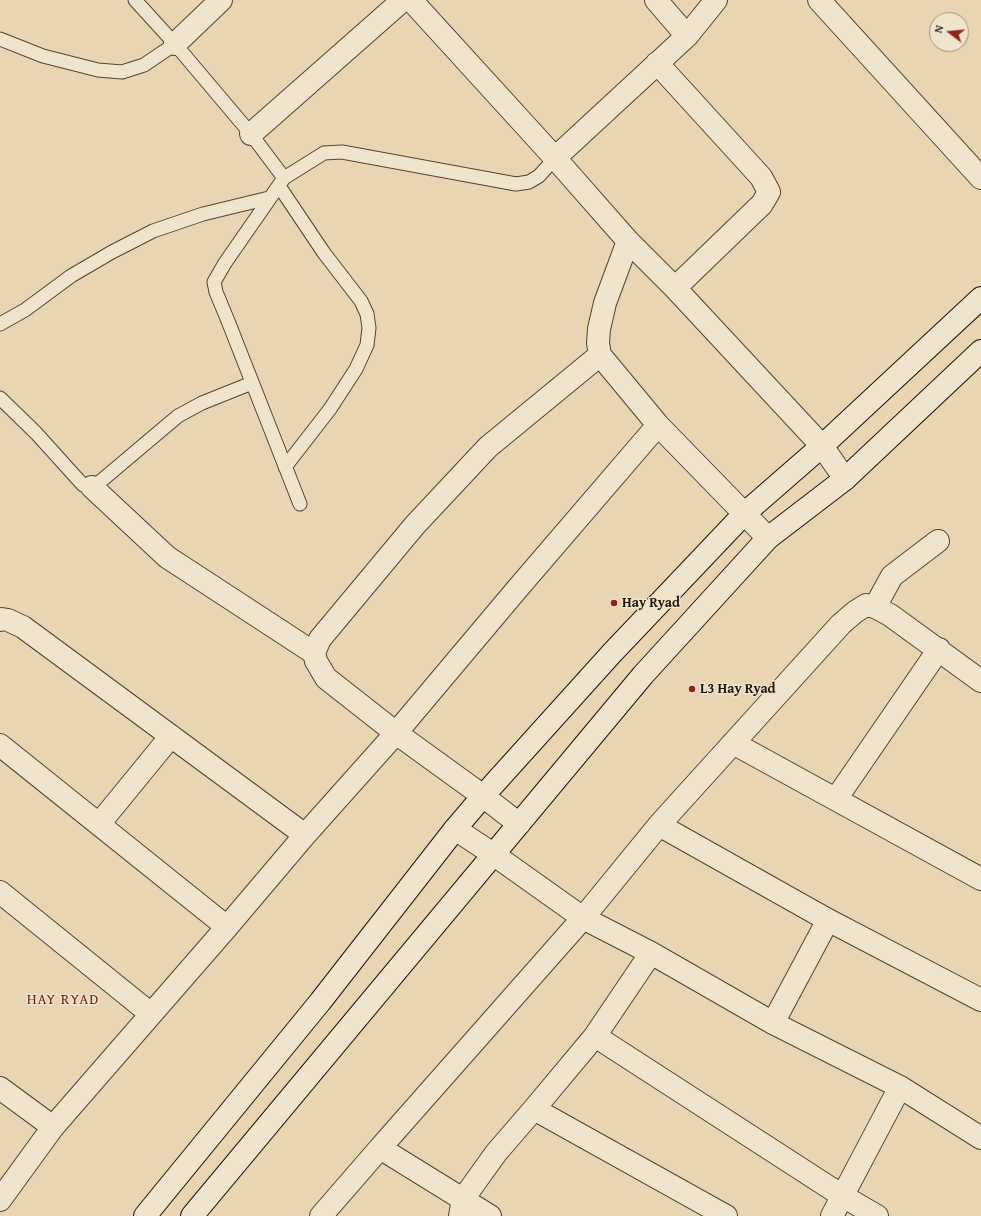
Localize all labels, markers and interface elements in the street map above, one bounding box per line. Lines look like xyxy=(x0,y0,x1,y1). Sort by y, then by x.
north arrow xyxy=(929,12,969,52)
text: N xyxy=(930,23,947,35)
place label: Hay Ryad xyxy=(622,595,680,611)
marker: Hay Ryad xyxy=(609,598,619,608)
place label: L3 Hay Ryad xyxy=(700,681,776,697)
marker: L3 Hay Ryad xyxy=(687,684,697,694)
district label: HAY RYAD xyxy=(27,991,99,1009)

